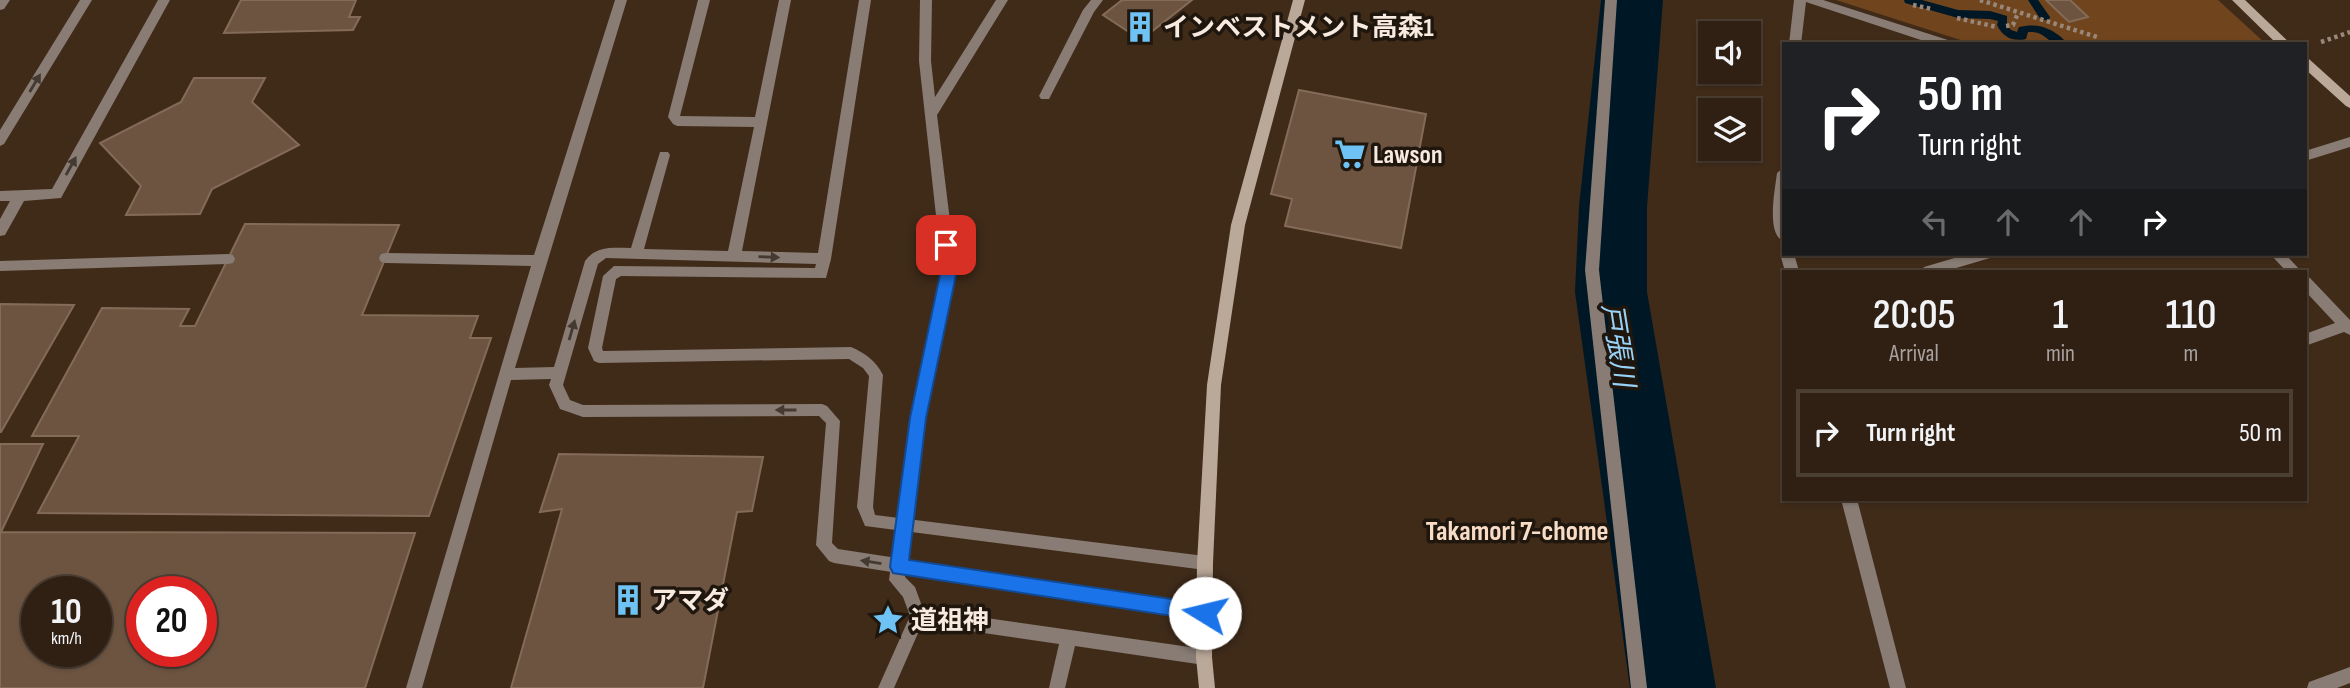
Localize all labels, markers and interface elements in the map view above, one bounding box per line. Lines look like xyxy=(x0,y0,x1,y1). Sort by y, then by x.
building icon: インベストメント高森1 xyxy=(1123,10,1157,44)
place label: インベストメント高森1 xyxy=(1163,13,1434,44)
map controls xyxy=(1698,21,1761,161)
button: sound xyxy=(1698,21,1761,84)
text: 50 m xyxy=(1918,66,2003,125)
icon: right xyxy=(1803,70,1894,161)
one-way arrow xyxy=(29,74,42,93)
button: layers xyxy=(1698,98,1761,161)
text: Turn right xyxy=(1918,126,2022,165)
supermarket icon: Lawson xyxy=(1333,137,1367,171)
place label: Lawson xyxy=(1373,140,1442,171)
one-way arrow xyxy=(65,156,77,176)
icon: left xyxy=(1916,203,1954,241)
icon: ahead xyxy=(1989,203,2027,241)
icon: ahead xyxy=(2062,203,2100,241)
icon: right xyxy=(2135,203,2173,241)
pin xyxy=(916,215,976,275)
icon: arrive xyxy=(927,226,965,264)
one-way arrow xyxy=(758,251,780,263)
text: 20:05 xyxy=(1873,290,1955,341)
text: 1 xyxy=(2053,290,2068,341)
text: 110 xyxy=(2166,290,2216,341)
water label: 戸張川 xyxy=(1595,301,1641,392)
one-way arrow xyxy=(567,319,577,340)
text: Arrival xyxy=(1889,340,1939,368)
text: min xyxy=(2046,340,2075,368)
text: m xyxy=(2184,340,2198,368)
one-way arrow xyxy=(775,404,797,416)
icon: right xyxy=(1807,414,1845,452)
text: Turn right xyxy=(1866,418,1955,449)
text: 50 m xyxy=(2239,418,2282,449)
district label: Takamori 7-chome xyxy=(1426,515,1608,548)
one-way arrow xyxy=(860,556,882,567)
speed limit sign: 20 xyxy=(126,576,217,667)
position arrow xyxy=(1168,576,1242,650)
building icon: アマダ xyxy=(611,583,645,617)
place label: アマダ xyxy=(651,586,729,617)
text: 10 xyxy=(51,591,82,634)
place icon: 道祖神 xyxy=(871,603,905,637)
place label: 道祖神 xyxy=(911,606,989,637)
text: km/h xyxy=(51,628,82,649)

